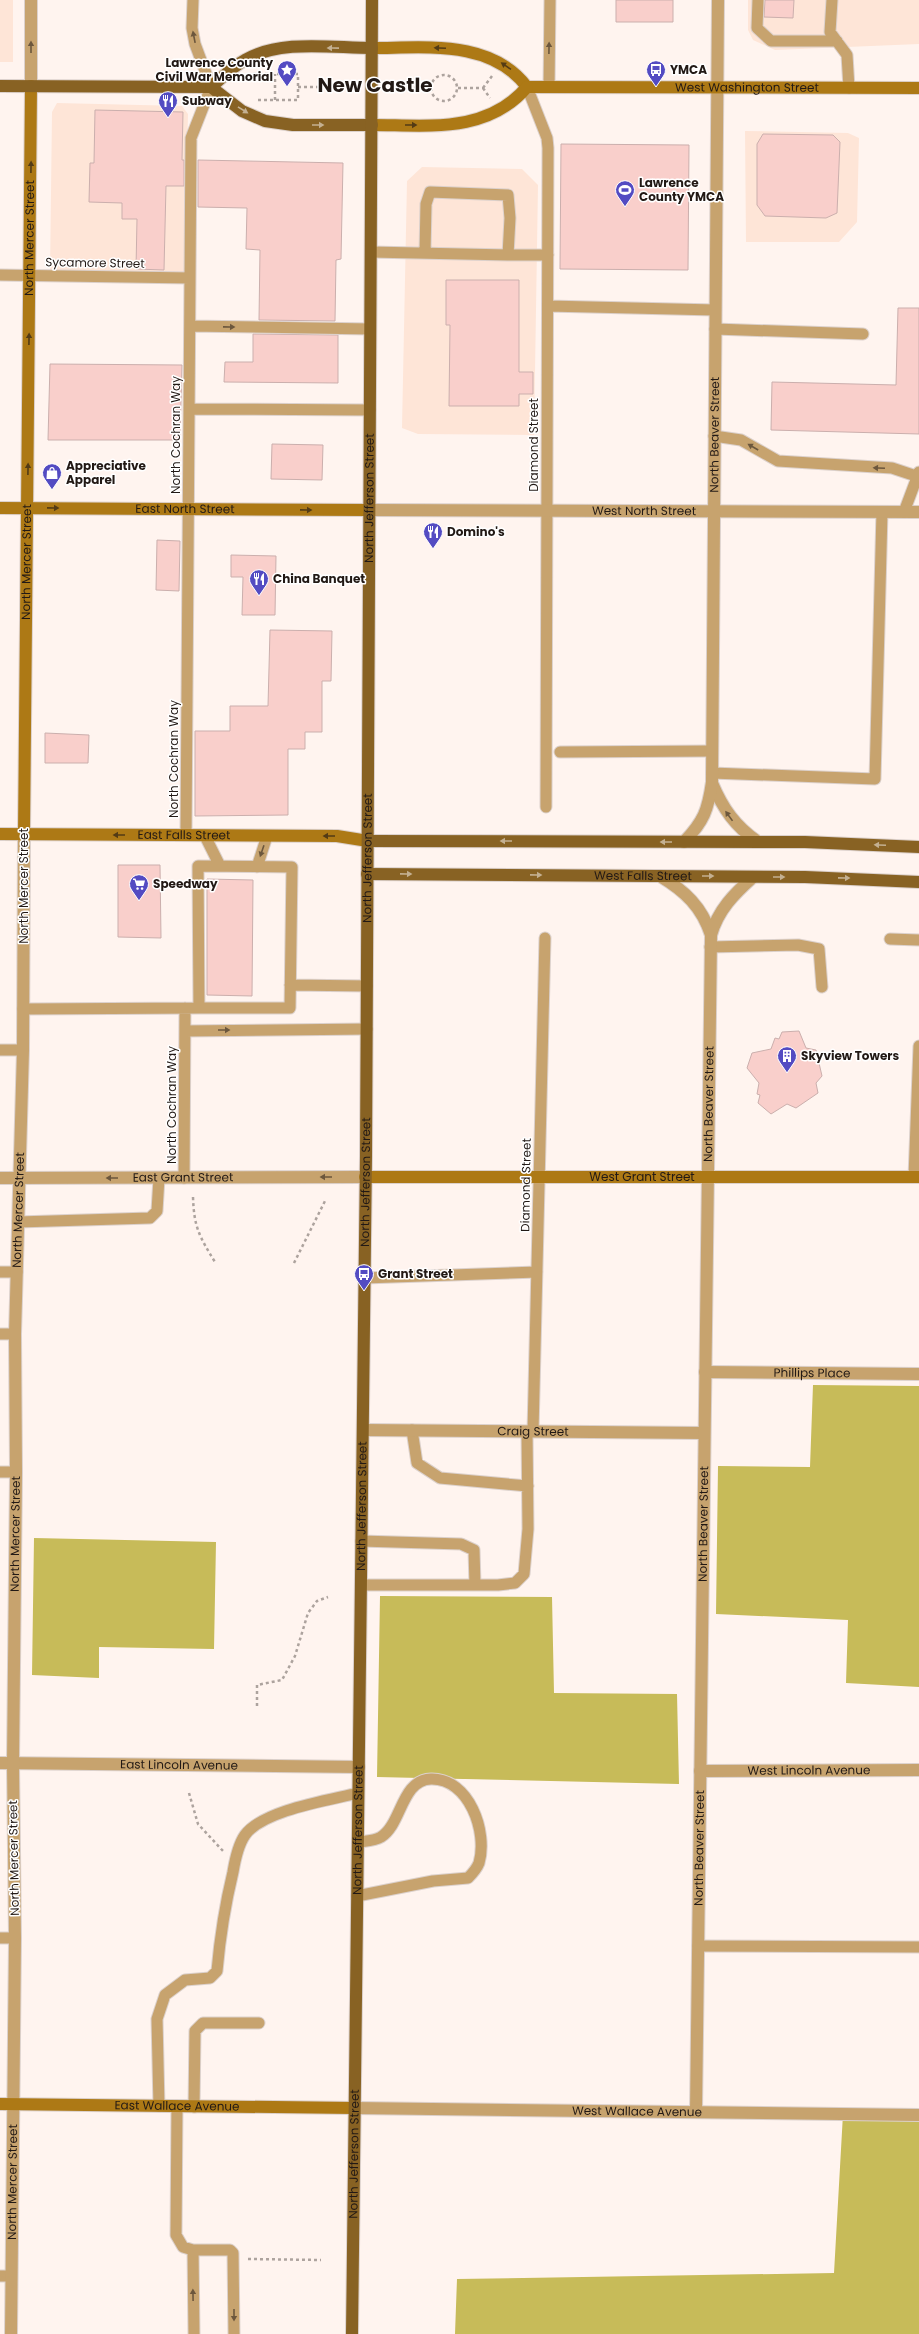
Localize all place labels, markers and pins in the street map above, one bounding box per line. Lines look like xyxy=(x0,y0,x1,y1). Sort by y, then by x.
place label: Lawrence County Civil War Memorial xyxy=(156,54,273,85)
place icon: Lawrence County Civil War Memorial xyxy=(276,59,298,87)
bus stop icon: YMCA xyxy=(645,59,667,87)
place label: YMCA xyxy=(670,61,707,78)
restaurant icon: Subway xyxy=(157,90,179,118)
place label: Subway xyxy=(182,92,232,109)
place label: Lawrence County YMCA xyxy=(639,174,724,205)
sports icon: Lawrence County YMCA xyxy=(614,179,636,207)
place label: Appreciative Apparel xyxy=(66,457,147,488)
shop icon: Appreciative Apparel xyxy=(41,462,63,490)
restaurant icon: Domino's xyxy=(422,521,444,549)
place label: Domino's xyxy=(447,523,505,540)
restaurant icon: China Banquet xyxy=(248,568,270,596)
place label: China Banquet xyxy=(273,570,365,587)
supermarket icon: Speedway xyxy=(128,873,150,901)
place label: Speedway xyxy=(153,875,218,892)
building icon: Skyview Towers xyxy=(776,1045,798,1073)
place label: Skyview Towers xyxy=(801,1047,899,1064)
bus stop icon: Grant Street xyxy=(353,1263,375,1291)
place label: Grant Street xyxy=(378,1265,453,1282)

